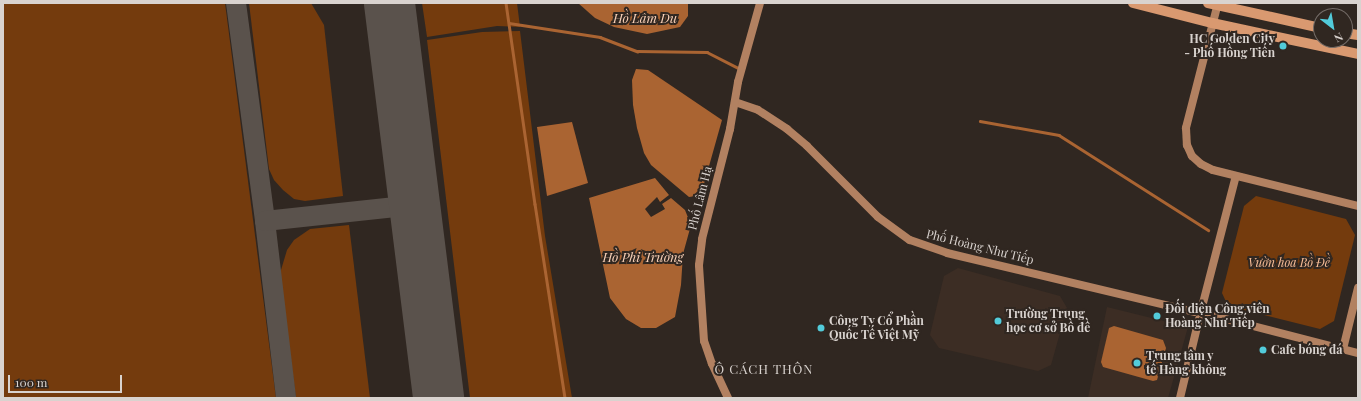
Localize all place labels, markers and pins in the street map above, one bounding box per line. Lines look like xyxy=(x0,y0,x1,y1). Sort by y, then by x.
place label: HC Golden City - Phố Hồng Tiến xyxy=(1184,32,1275,60)
marker: HC Golden City - Phố Hồng Tiến xyxy=(1278,41,1288,51)
place label: Đối diện Công viên Hoàng Như Tiếp xyxy=(1165,302,1270,330)
place label: Trường Trung học cơ sở Bồ đề xyxy=(1006,307,1090,335)
marker: Đối diện Công viên Hoàng Như Tiếp xyxy=(1152,311,1162,321)
place label: Công Ty Cổ Phần Quốc Tế Việt Mỹ xyxy=(829,314,924,342)
marker: Trường Trung học cơ sở Bồ đề xyxy=(993,316,1003,326)
marker: Công Ty Cổ Phần Quốc Tế Việt Mỹ xyxy=(816,323,826,333)
place label: Cafe bóng đá xyxy=(1271,343,1342,357)
marker: Cafe bóng đá xyxy=(1258,345,1268,355)
place label: Trung tâm y tế Hàng không xyxy=(1146,349,1226,377)
marker: Trung tâm y tế Hàng không xyxy=(1131,357,1143,369)

